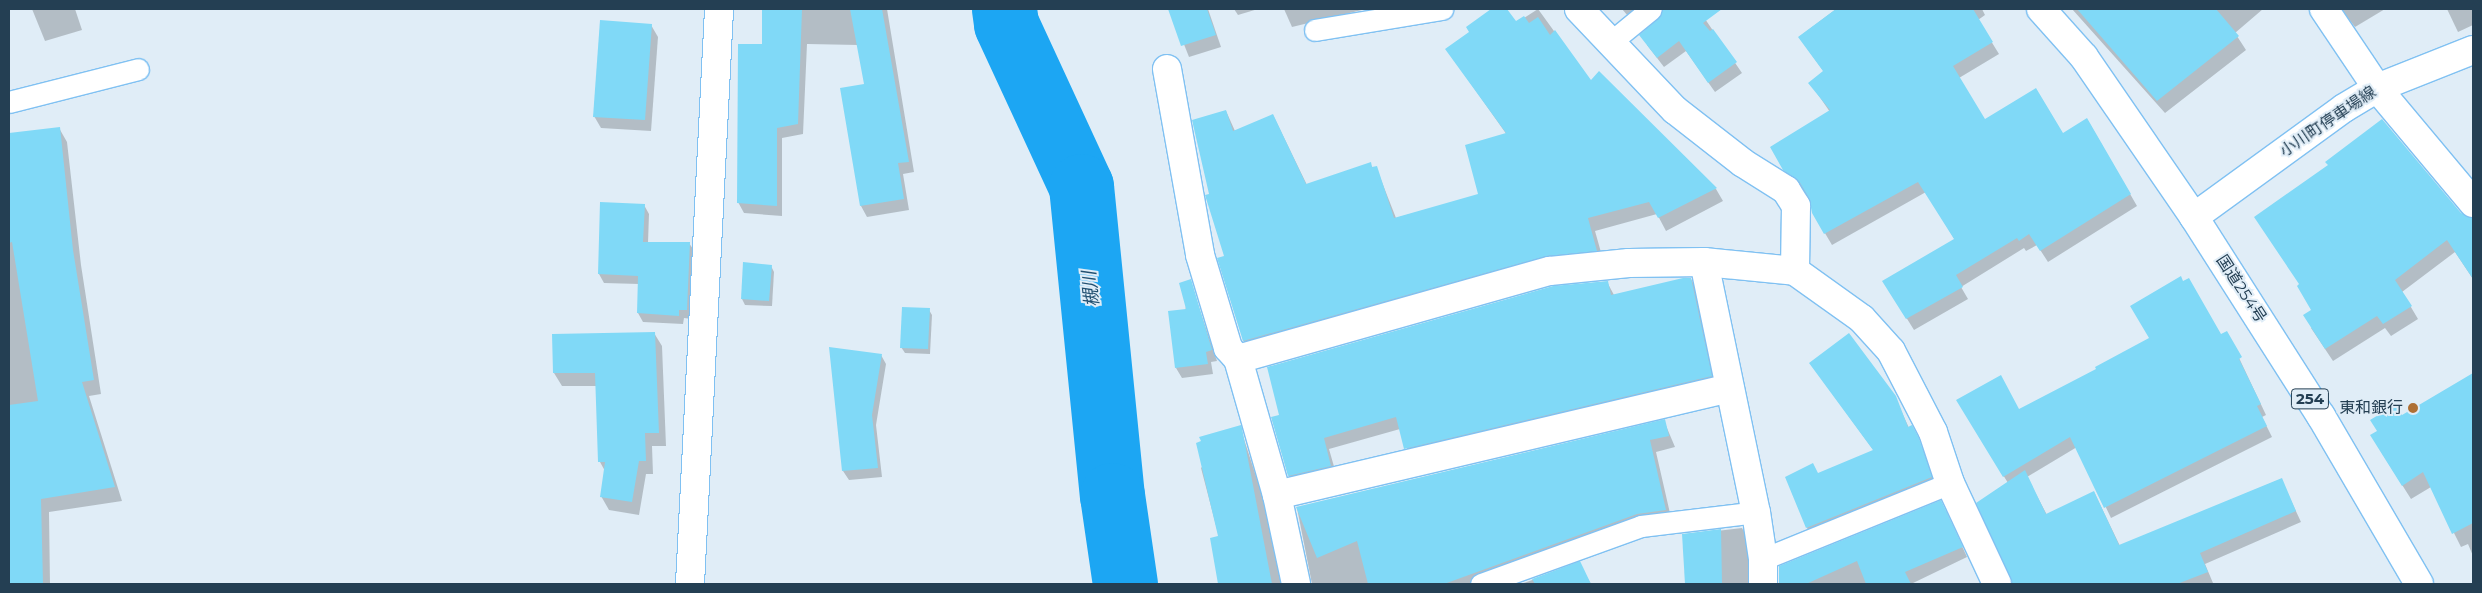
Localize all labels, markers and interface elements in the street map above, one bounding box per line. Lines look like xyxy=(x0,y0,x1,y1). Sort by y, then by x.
street label: 小川町停車場線 xyxy=(2276,83,2380,161)
street label: 国道254号 xyxy=(2212,252,2270,326)
water label: 槻川 xyxy=(1078,270,1104,308)
road number: 254 xyxy=(2290,386,2330,412)
place label: 東和銀行 xyxy=(2339,398,2403,418)
marker: 東和銀行 xyxy=(2407,402,2419,414)

